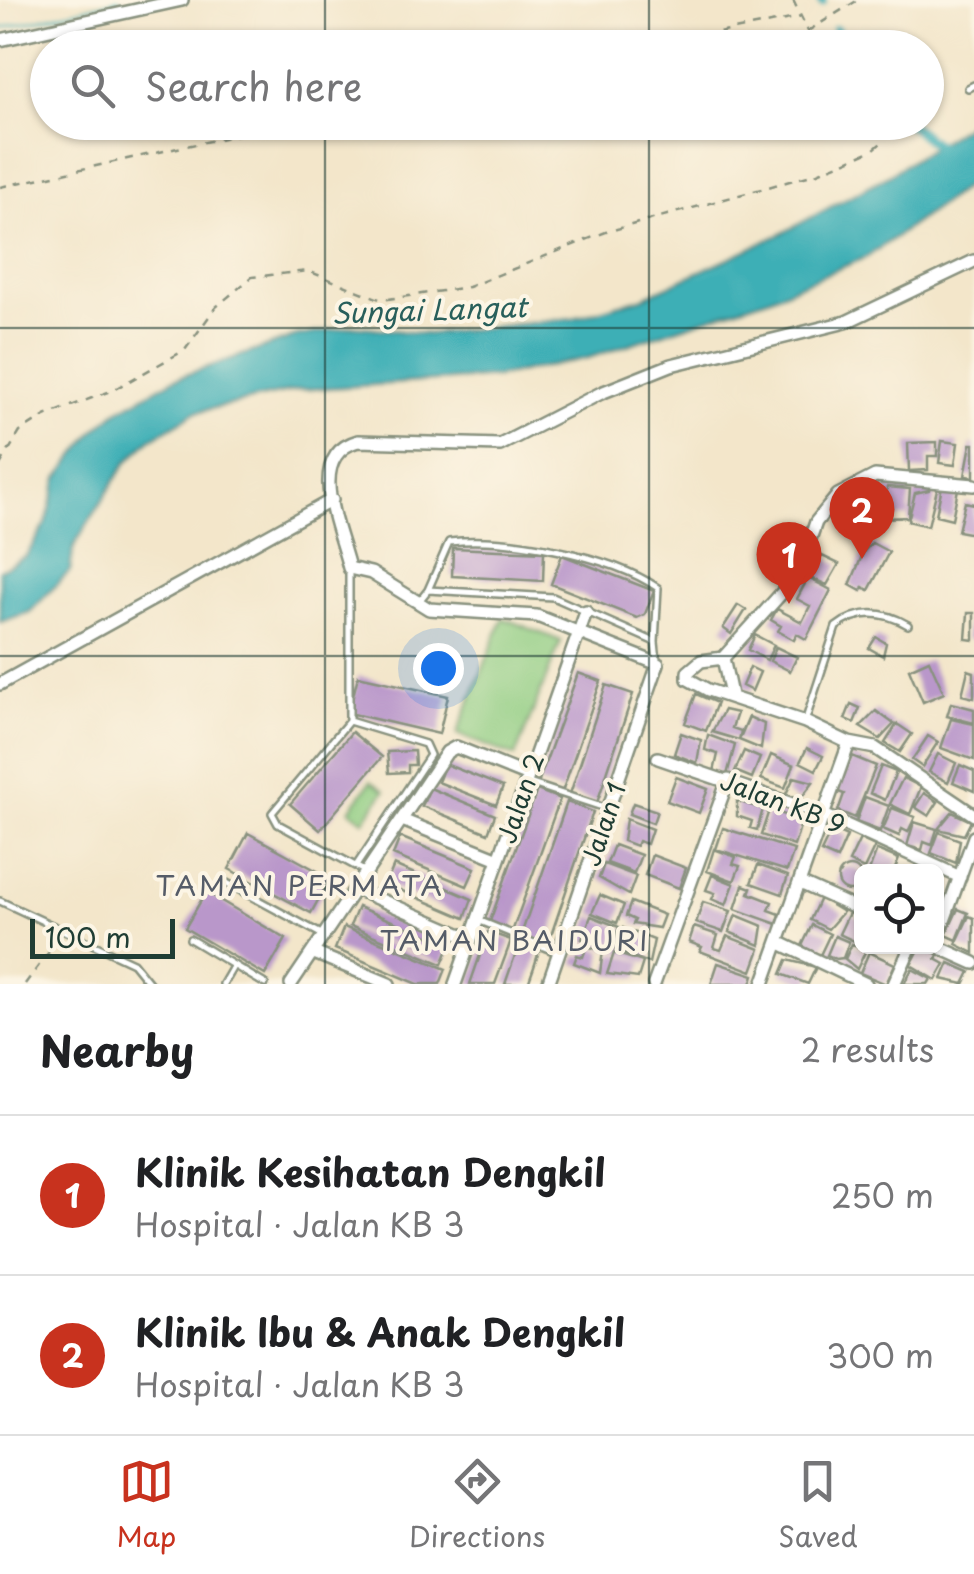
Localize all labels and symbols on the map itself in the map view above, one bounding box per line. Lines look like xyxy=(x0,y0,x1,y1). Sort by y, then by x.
water label: Sungai Langat xyxy=(331,284,531,334)
pin: 2 xyxy=(830,476,894,559)
pin: 1 xyxy=(756,522,822,604)
your location xyxy=(413,643,464,694)
street label: Jalan 2 xyxy=(487,748,553,848)
street label: Jalan KB 9 xyxy=(715,761,851,843)
street label: Jalan 1 xyxy=(571,777,635,871)
district label: TAMAN PERMATA xyxy=(156,863,444,906)
scale bar xyxy=(30,914,175,958)
district label: TAMAN BAIDURI xyxy=(380,918,650,961)

